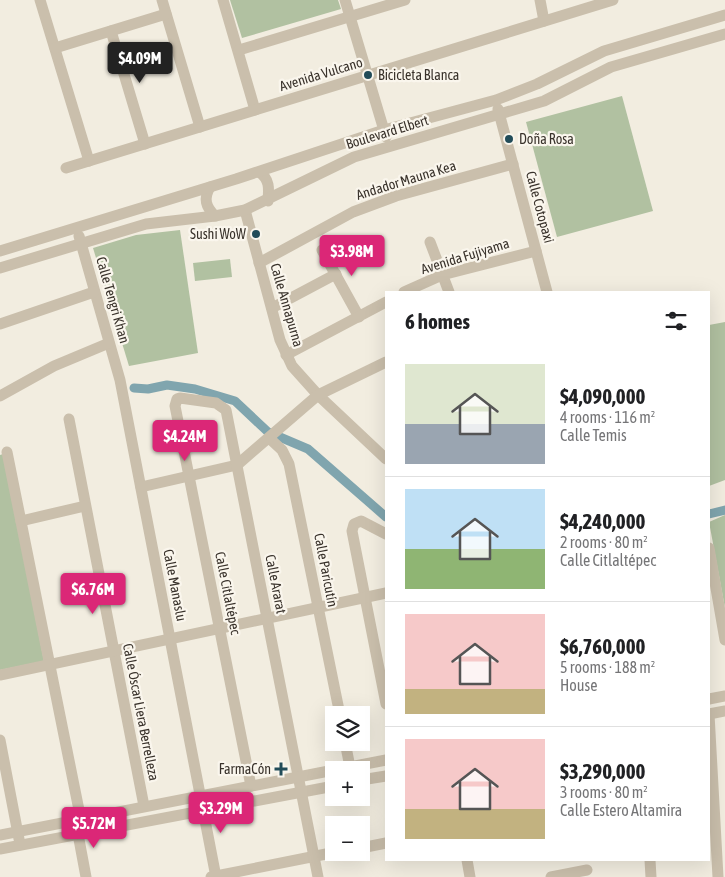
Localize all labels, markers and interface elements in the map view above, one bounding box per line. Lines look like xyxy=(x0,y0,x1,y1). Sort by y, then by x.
pin: $4.09M xyxy=(99,42,181,84)
text: $4.09M xyxy=(119,49,161,67)
street label: Avenida Vulcano xyxy=(278,54,364,94)
place label: Bicicleta Blanca xyxy=(378,67,459,83)
marker: Bicicleta Blanca xyxy=(362,69,374,81)
street label: Boulevard Elbert xyxy=(344,112,430,152)
place label: Doña Rosa xyxy=(519,131,574,147)
marker: Doña Rosa xyxy=(503,133,515,145)
street label: Andador Mauna Kea xyxy=(354,157,458,203)
street label: Calle Cotopaxi xyxy=(523,169,557,245)
place label: Sushi WoW xyxy=(190,226,247,242)
marker: Sushi WoW xyxy=(250,228,262,240)
pin: $3.98M xyxy=(311,234,393,277)
street label: Avenida Fujiyama xyxy=(419,235,511,277)
text: $3.98M xyxy=(331,242,373,260)
street label: Calle Tengri Khan xyxy=(93,255,133,345)
street label: Calle Annapurna xyxy=(267,261,307,349)
icon: filters xyxy=(662,307,690,335)
text: 6 homes xyxy=(405,309,470,333)
icon: home xyxy=(445,384,505,444)
text: $4,090,000 xyxy=(560,384,645,408)
text: 4 rooms · 116 m² xyxy=(560,408,655,426)
pin: $4.24M xyxy=(144,420,226,462)
text: Calle Temis xyxy=(560,426,627,444)
text: $4.24M xyxy=(164,427,206,445)
icon: home xyxy=(445,509,505,569)
text: $4,240,000 xyxy=(560,509,645,533)
street label: Calle Paricutín xyxy=(311,532,341,608)
text: 2 rooms · 80 m² xyxy=(560,533,648,551)
street label: Calle Manaslu xyxy=(160,548,190,622)
street label: Calle Citlaltépec xyxy=(212,550,244,637)
text: Calle Citlaltépec xyxy=(560,551,656,569)
street label: Calle Ararat xyxy=(262,553,290,615)
pin: $6.76M xyxy=(52,572,134,615)
text: $6.76M xyxy=(72,580,114,598)
icon: home xyxy=(445,634,505,694)
text: $6,760,000 xyxy=(560,634,645,658)
street label: Calle Óscar Liera Berrelleza xyxy=(120,642,162,782)
text: 5 rooms · 188 m² xyxy=(560,658,655,676)
text: House xyxy=(560,676,597,694)
map controls xyxy=(325,706,370,861)
button: layers xyxy=(325,706,370,751)
icon: home xyxy=(445,759,505,819)
text: $3,290,000 xyxy=(560,759,645,783)
place label: FarmaCón xyxy=(219,761,271,777)
button: + xyxy=(325,761,370,806)
marker: FarmaCón xyxy=(275,763,287,775)
text: 3 rooms · 80 m² xyxy=(560,783,648,801)
pin: $3.29M xyxy=(180,792,262,834)
text: $3.29M xyxy=(200,799,242,817)
text: Calle Estero Altamira xyxy=(560,801,682,819)
pin: $5.72M xyxy=(53,806,135,849)
text: $5.72M xyxy=(73,814,115,832)
button: − xyxy=(325,816,370,861)

